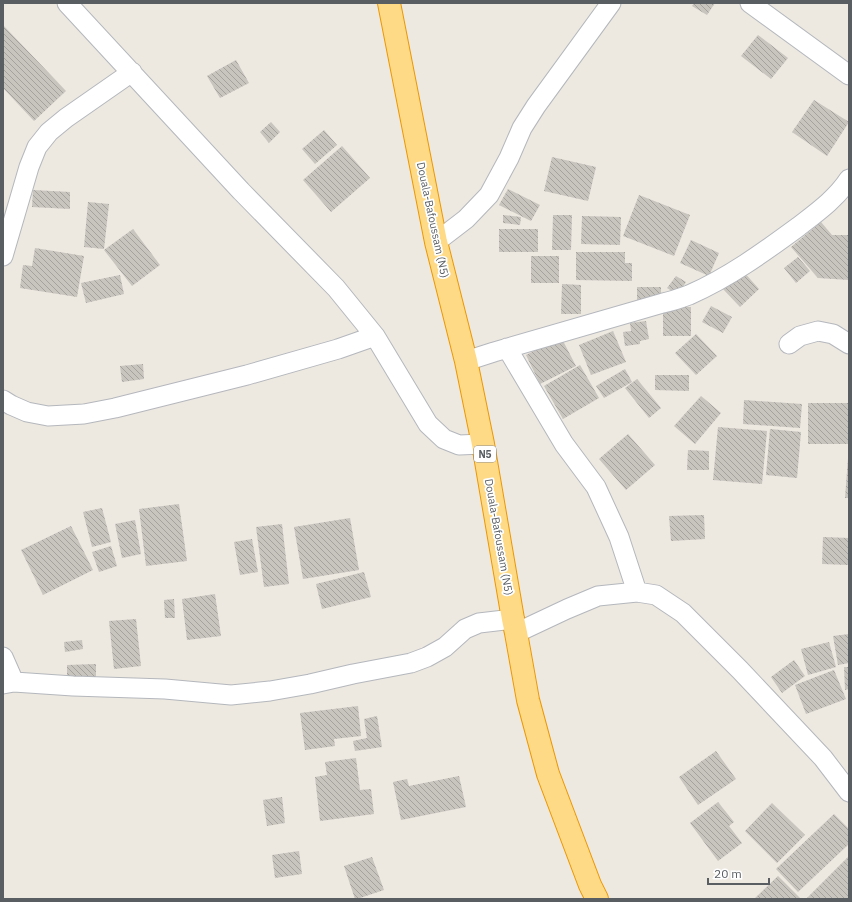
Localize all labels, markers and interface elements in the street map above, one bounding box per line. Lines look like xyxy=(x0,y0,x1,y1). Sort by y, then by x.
street label: Douala-Bafoussam (N5) xyxy=(414,161,452,279)
road number: N5 xyxy=(474,446,496,462)
street label: Douala-Bafoussam (N5) xyxy=(482,478,516,596)
scale bar xyxy=(708,860,769,886)
text: 20 m xyxy=(714,866,742,881)

